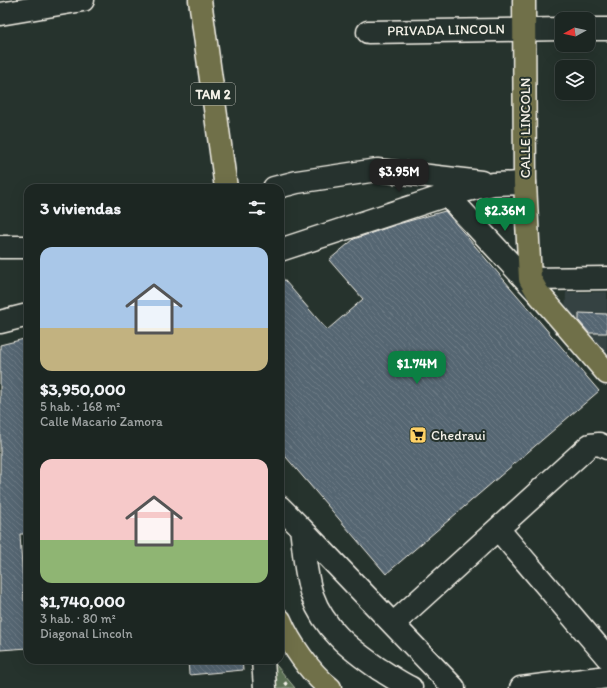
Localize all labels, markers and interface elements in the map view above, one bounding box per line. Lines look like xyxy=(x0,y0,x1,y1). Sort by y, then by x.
north arrow xyxy=(555,12,595,52)
map controls xyxy=(555,12,595,100)
street label: PRIVADA LINCOLN xyxy=(387,20,505,40)
button: layers xyxy=(555,60,595,100)
street label: CALLE LINCOLN xyxy=(517,78,534,178)
road number: TAM 2 xyxy=(191,83,235,105)
pin: $3.95M xyxy=(366,159,432,193)
text: $3.95M xyxy=(379,164,419,179)
icon: filters xyxy=(246,197,268,219)
text: 3 viviendas xyxy=(40,198,121,218)
pin: $2.36M xyxy=(472,198,538,232)
text: $2.36M xyxy=(485,203,525,218)
icon: home xyxy=(118,273,190,345)
pin: $1.74M xyxy=(384,351,450,385)
text: $1.74M xyxy=(397,356,437,371)
text: $3,950,000 xyxy=(40,379,126,399)
text: 5 hab. · 168 m² xyxy=(40,399,120,414)
text: Calle Macario Zamora xyxy=(40,414,163,429)
supermarket icon: Chedraui xyxy=(408,425,428,445)
place label: Chedraui xyxy=(431,427,486,444)
icon: home xyxy=(118,485,190,557)
text: $1,740,000 xyxy=(40,591,125,611)
text: 3 hab. · 80 m² xyxy=(40,611,116,626)
text: Diagonal Lincoln xyxy=(40,626,133,641)

